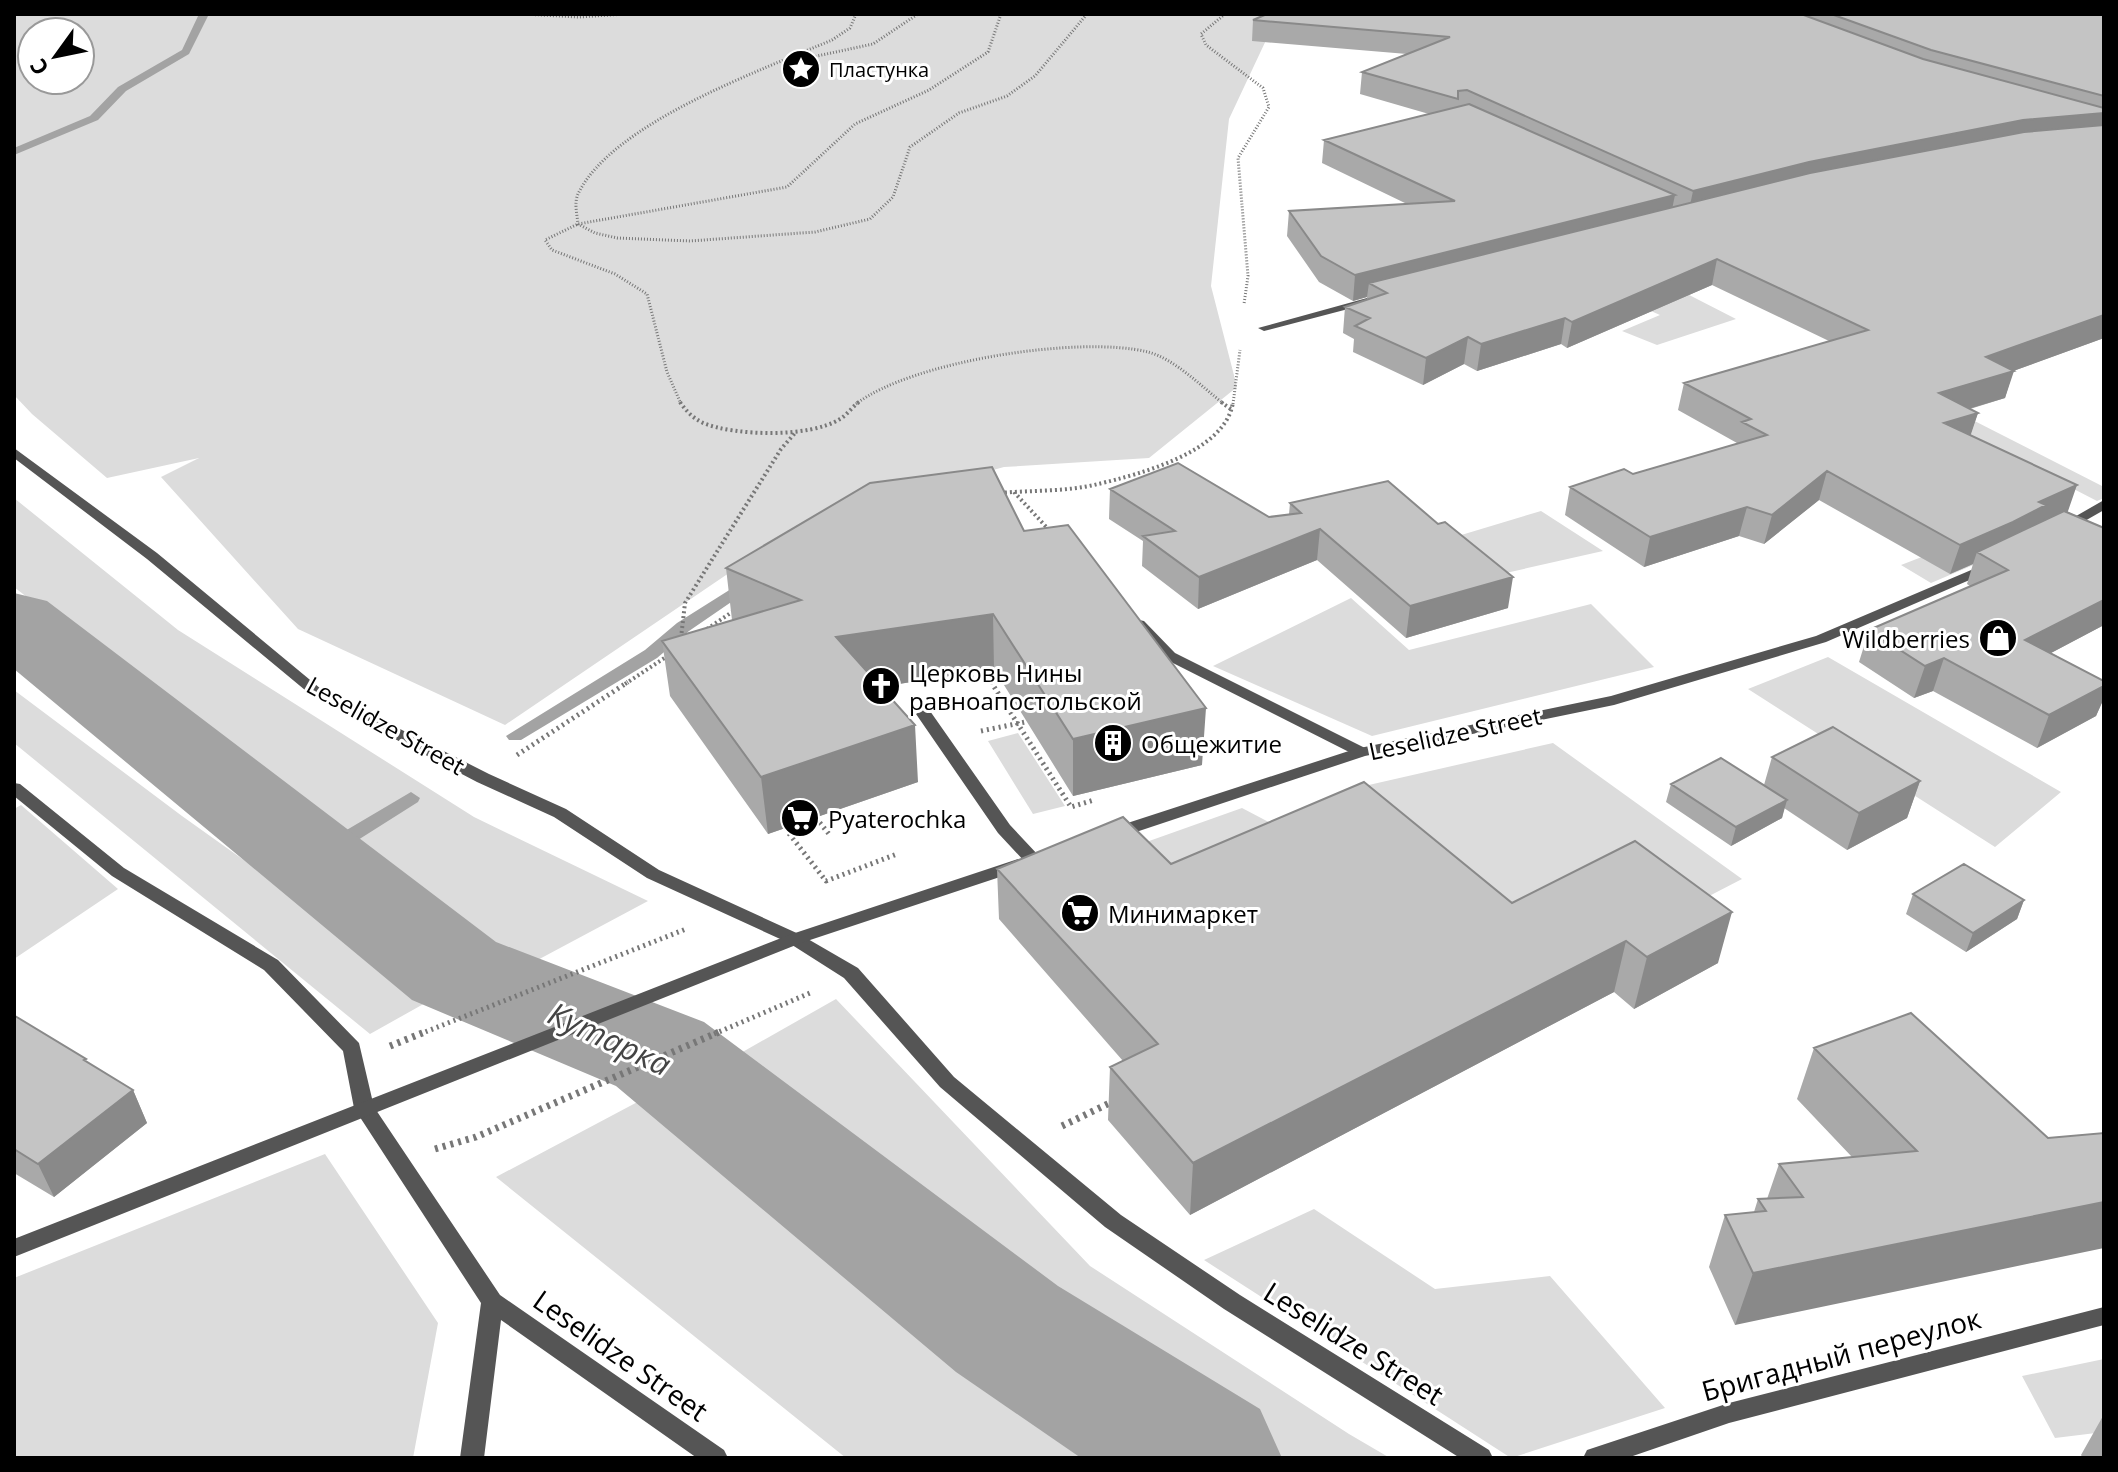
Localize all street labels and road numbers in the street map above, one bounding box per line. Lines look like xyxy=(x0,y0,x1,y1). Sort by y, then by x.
street label: Leselidze Street xyxy=(301,668,471,782)
street label: Leselidze Street xyxy=(1366,699,1544,767)
street label: Leselidze Street xyxy=(1257,1273,1451,1413)
street label: Leselidze Street xyxy=(526,1281,716,1429)
street label: Бригадный переулок xyxy=(1697,1298,1985,1410)

